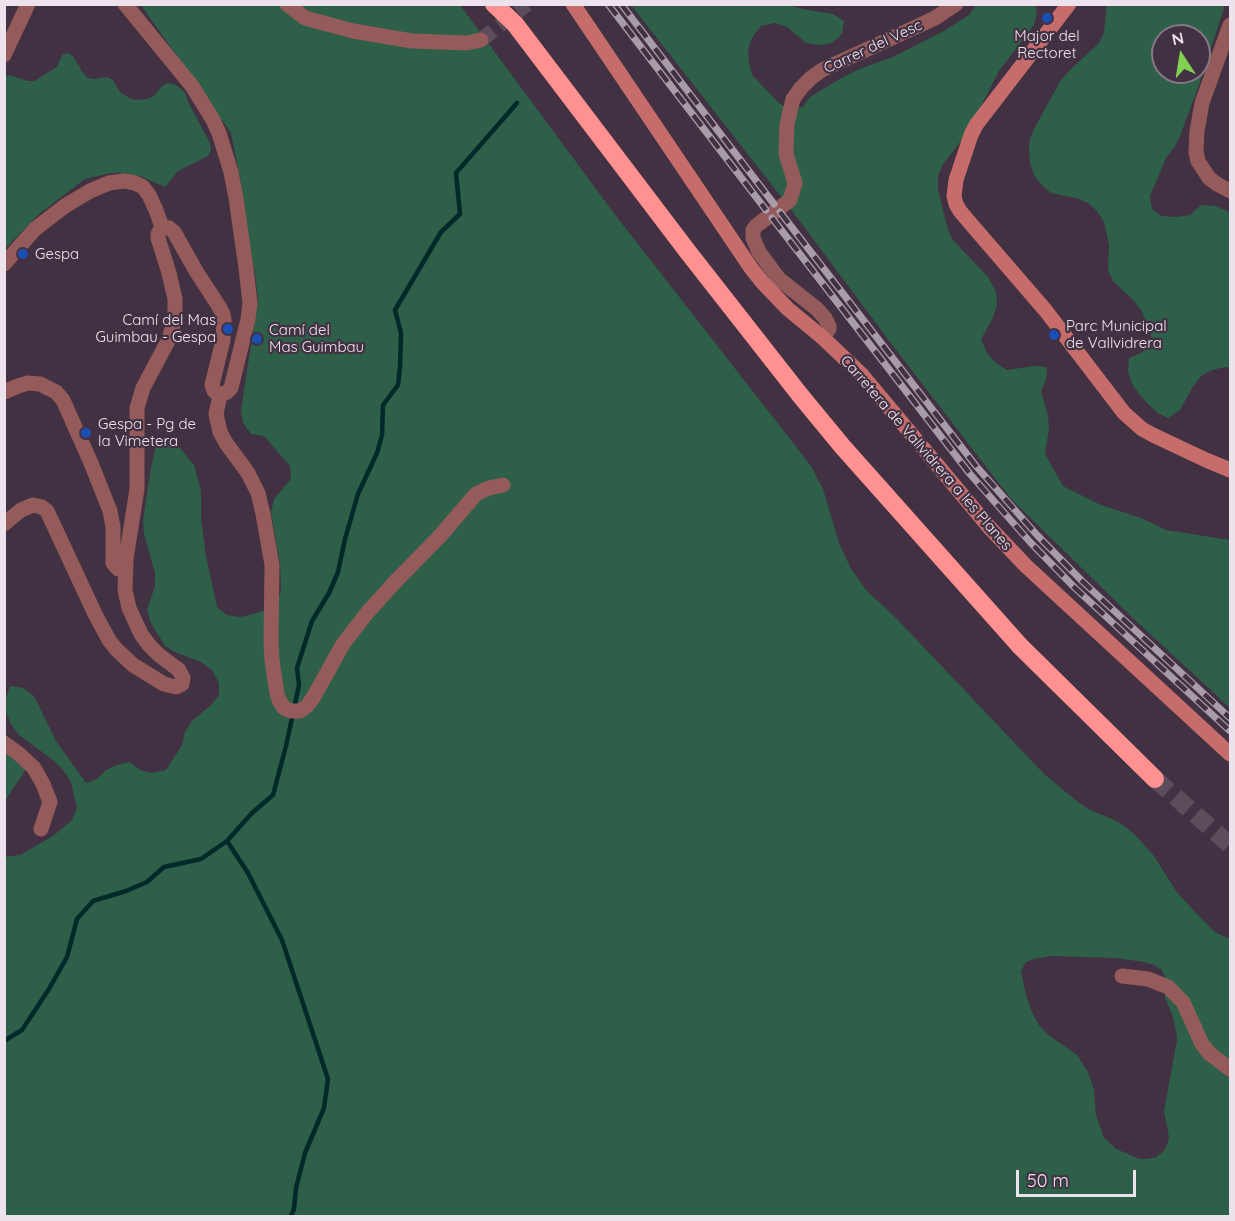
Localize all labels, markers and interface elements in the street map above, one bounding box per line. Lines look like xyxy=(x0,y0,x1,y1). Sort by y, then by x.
marker: Major del Rectoret xyxy=(1040,11,1054,25)
street label: Carrer del Vesc xyxy=(821,16,925,78)
north arrow xyxy=(1151,24,1211,84)
place label: Major del Rectoret xyxy=(1014,27,1080,62)
text: N xyxy=(1170,27,1185,49)
place label: Gespa xyxy=(35,245,79,263)
marker: Gespa xyxy=(16,247,30,261)
place label: Camí del Mas Guimbau - Gespa xyxy=(95,311,216,346)
place label: Parc Municipal de Vallvidrera xyxy=(1066,317,1167,352)
place label: Camí del Mas Guimbau xyxy=(269,321,364,356)
marker: Camí del Mas Guimbau - Gespa xyxy=(221,322,235,336)
marker: Parc Municipal de Vallvidrera xyxy=(1047,328,1061,342)
marker: Camí del Mas Guimbau xyxy=(250,332,264,346)
street label: Carretera de Vallvidrera a les Planes xyxy=(836,352,1016,554)
place label: Gespa - Pg de la Vimetera xyxy=(98,415,196,450)
marker: Gespa - Pg de la Vimetera xyxy=(79,426,93,440)
scale bar xyxy=(1019,1158,1139,1196)
text: 50 m xyxy=(1027,1169,1069,1192)

